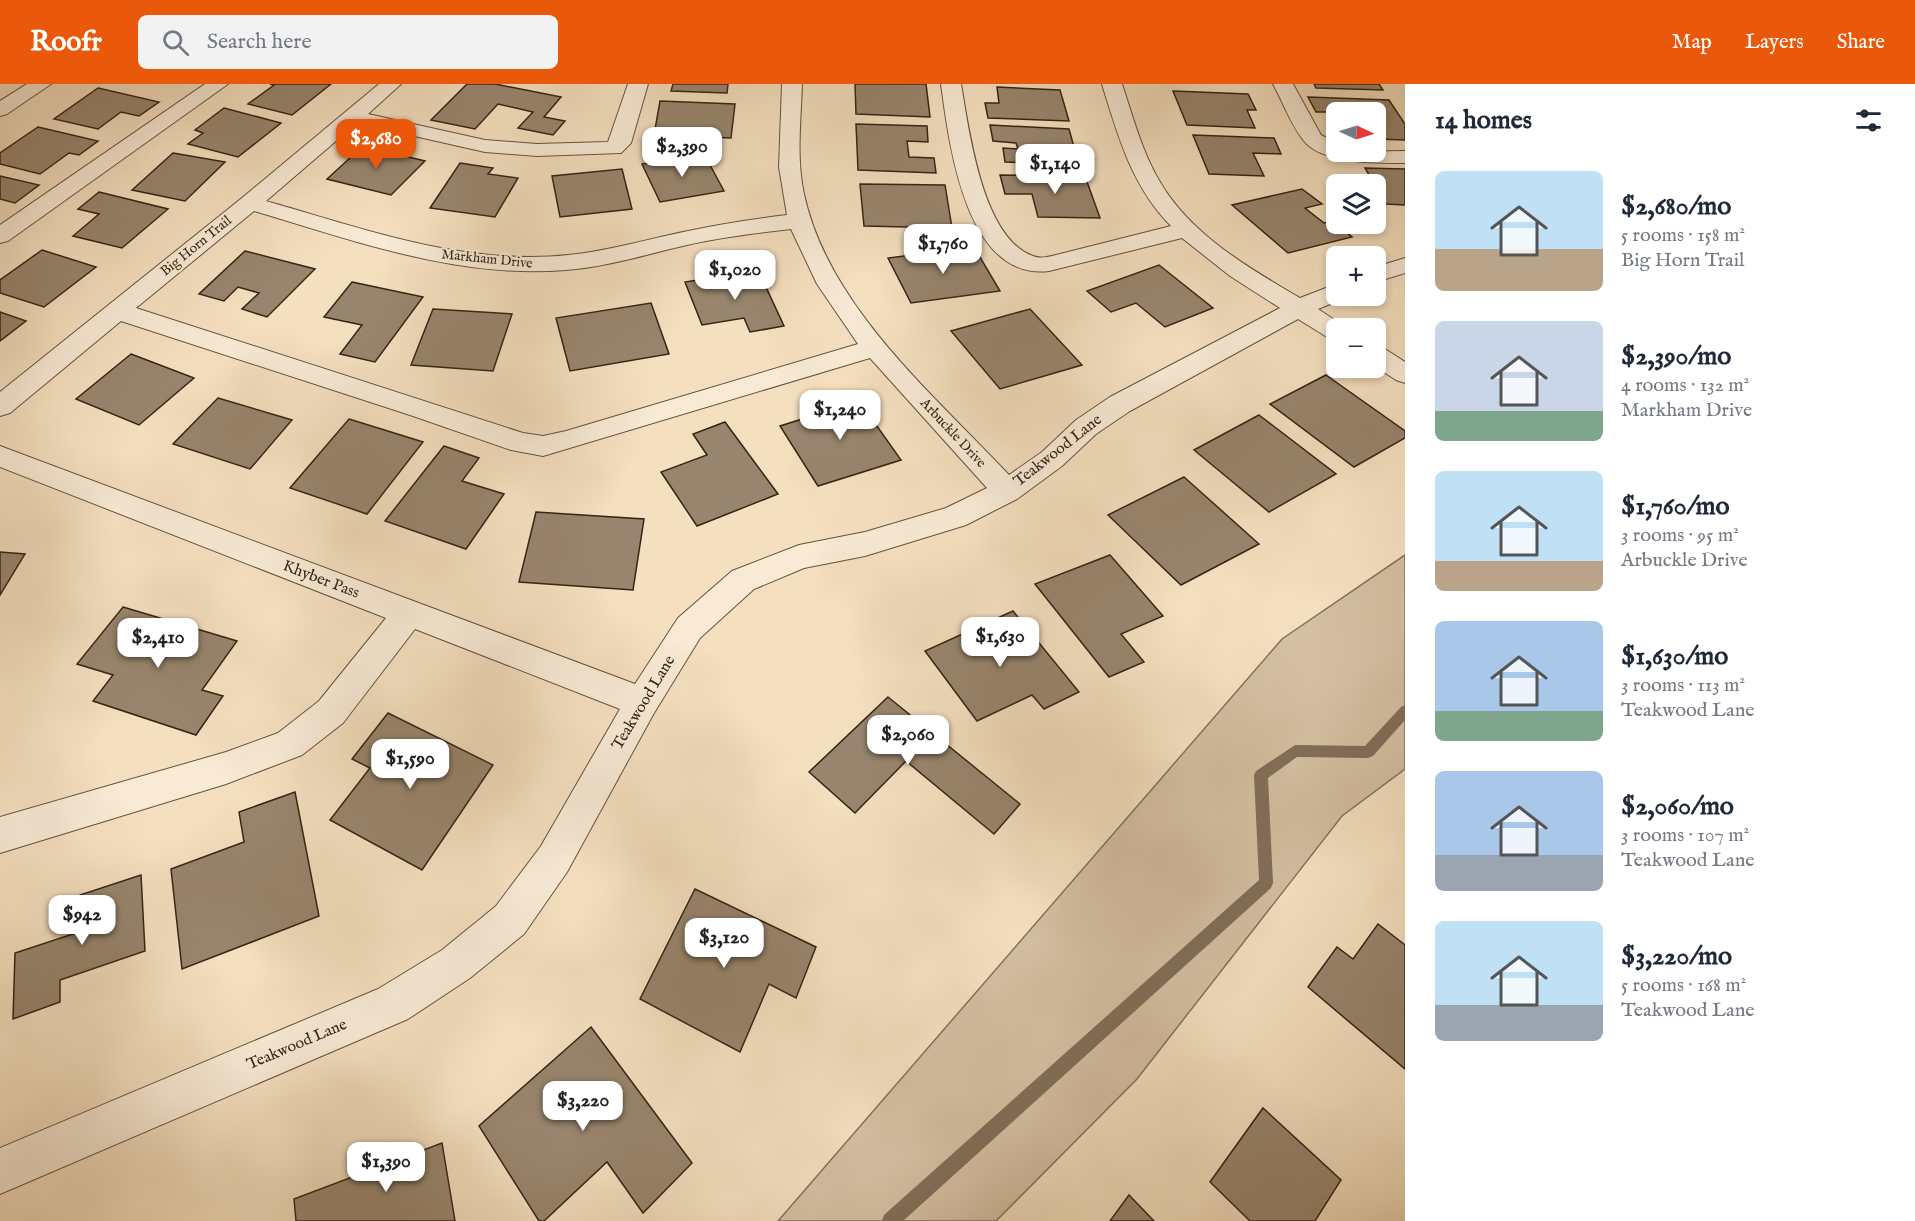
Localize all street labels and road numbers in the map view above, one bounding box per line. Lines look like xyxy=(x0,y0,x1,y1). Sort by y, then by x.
street label: Big Horn Trail xyxy=(157,212,235,280)
street label: Markham Drive xyxy=(440,245,534,273)
street label: Arbuckle Drive xyxy=(916,394,990,472)
street label: Teakwood Lane xyxy=(1010,410,1106,492)
street label: Khyber Pass xyxy=(280,556,362,604)
street label: Teakwood Lane xyxy=(608,652,680,754)
street label: Teakwood Lane xyxy=(244,1015,350,1075)

